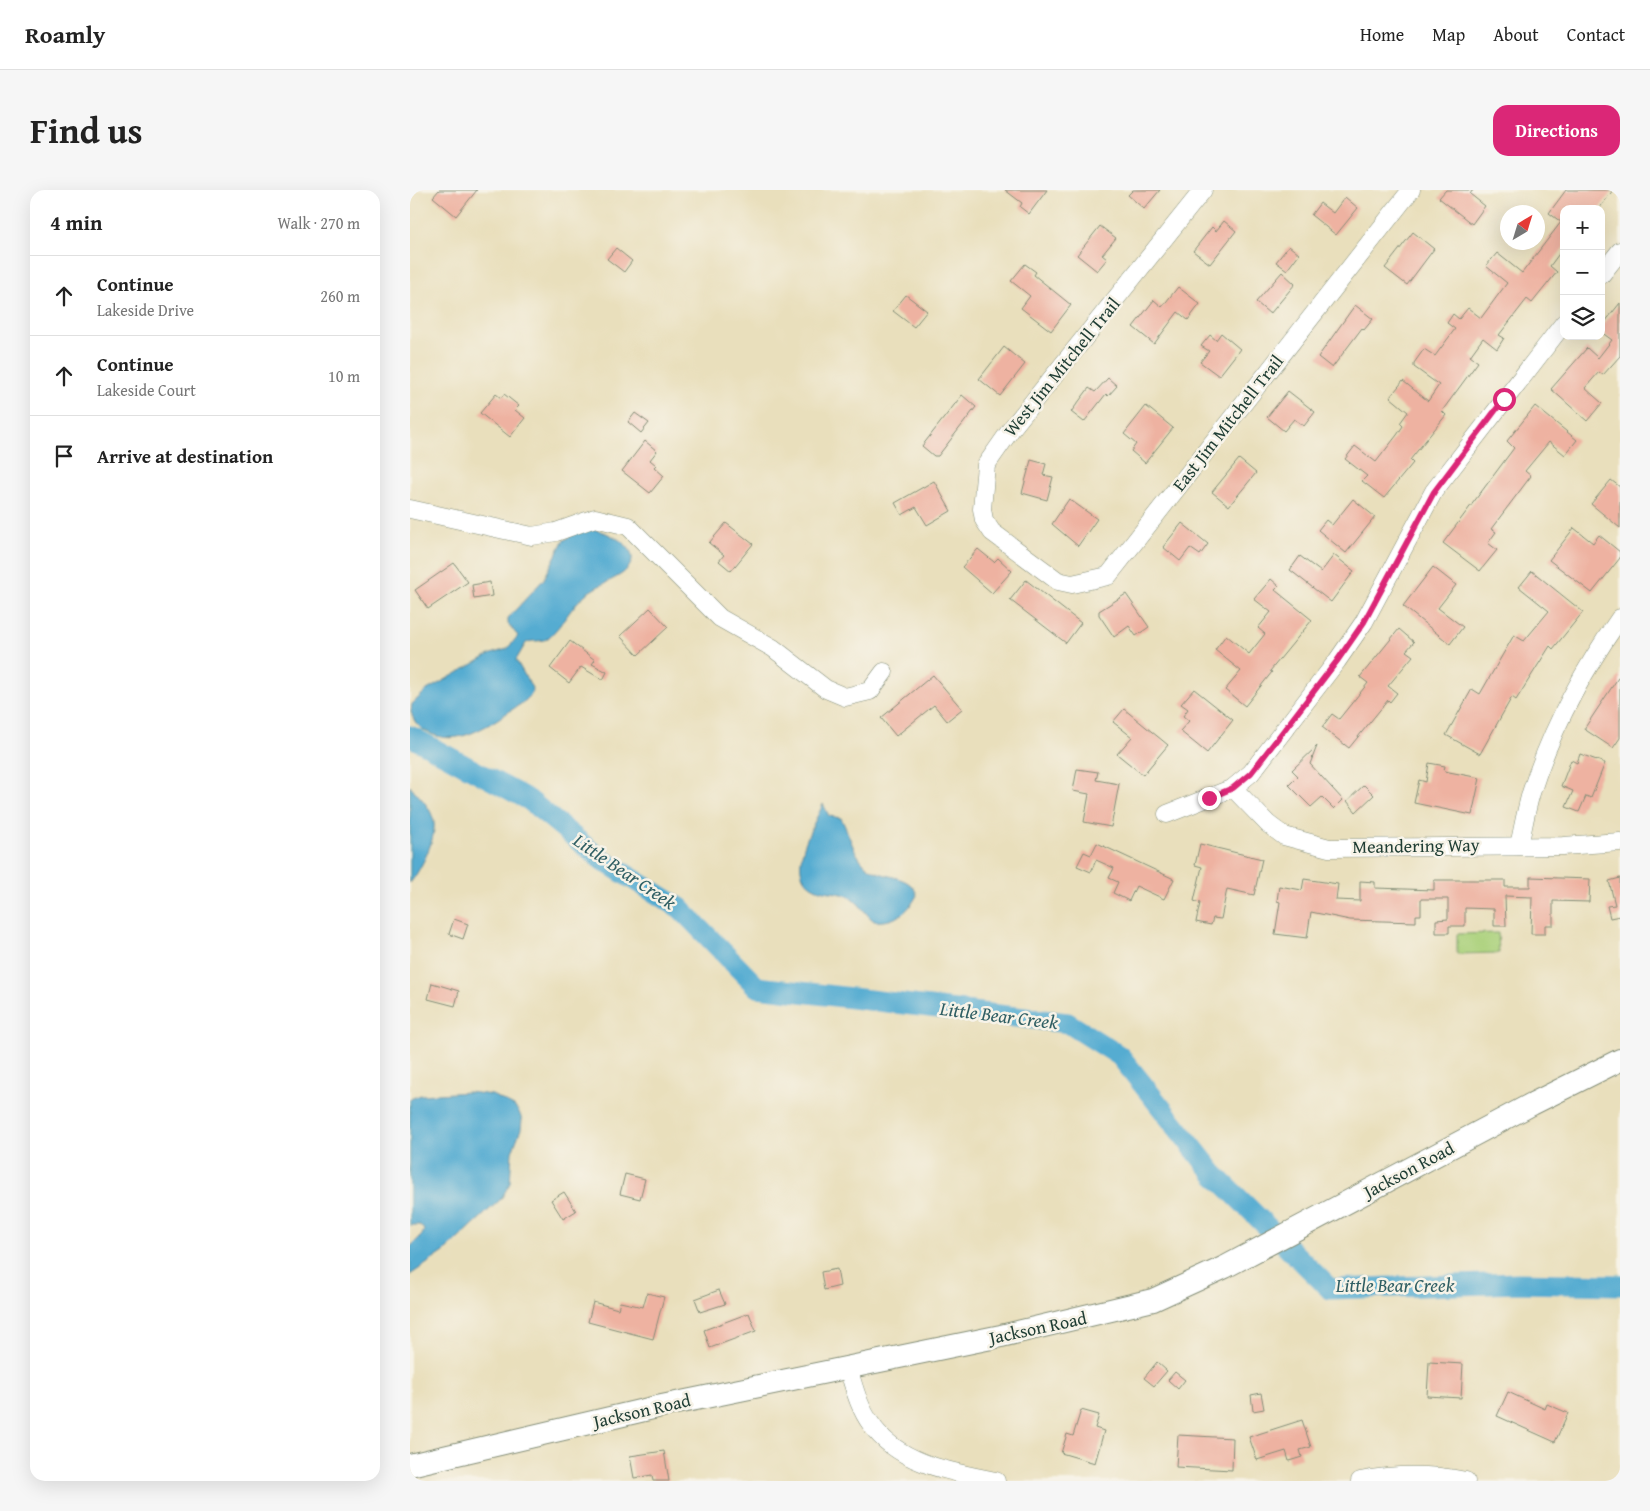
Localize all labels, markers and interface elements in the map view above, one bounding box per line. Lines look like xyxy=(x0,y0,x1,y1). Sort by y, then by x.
text: Roamly xyxy=(25,17,105,52)
text: Home xyxy=(1360,21,1404,48)
text: Map xyxy=(1432,21,1465,48)
text: About xyxy=(1493,21,1539,48)
text: Contact xyxy=(1567,21,1625,48)
text: Find us xyxy=(30,105,143,156)
button: Directions xyxy=(1493,105,1620,156)
north arrow xyxy=(1500,205,1545,250)
map controls xyxy=(1560,205,1605,340)
button: + xyxy=(1560,205,1605,250)
text: 4 min xyxy=(50,207,102,238)
text: Walk · 270 m xyxy=(277,211,360,235)
button: − xyxy=(1560,250,1605,295)
text: Continue xyxy=(97,270,174,298)
icon: ahead xyxy=(50,282,78,310)
text: 260 m xyxy=(320,284,360,308)
street label: West Jim Mitchell Trail xyxy=(997,291,1126,442)
button: layers xyxy=(1560,295,1605,340)
text: Lakeside Drive xyxy=(97,298,194,322)
street label: East Jim Mitchell Trail xyxy=(1166,349,1290,497)
text: Continue xyxy=(97,350,174,378)
icon: ahead xyxy=(50,362,78,390)
text: 10 m xyxy=(328,364,360,388)
text: Lakeside Court xyxy=(97,378,196,402)
route start xyxy=(1493,388,1516,411)
icon: arrive xyxy=(50,442,78,470)
text: Arrive at destination xyxy=(97,442,273,470)
route end xyxy=(1198,787,1221,810)
water label: Little Bear Creek xyxy=(567,826,682,916)
street label: Meandering Way xyxy=(1352,831,1480,860)
water label: Little Bear Creek xyxy=(937,994,1060,1036)
street label: Jackson Road xyxy=(1357,1134,1459,1206)
water label: Little Bear Creek xyxy=(1335,1271,1455,1299)
street label: Jackson Road xyxy=(985,1304,1090,1351)
street label: Jackson Road xyxy=(589,1386,694,1435)

